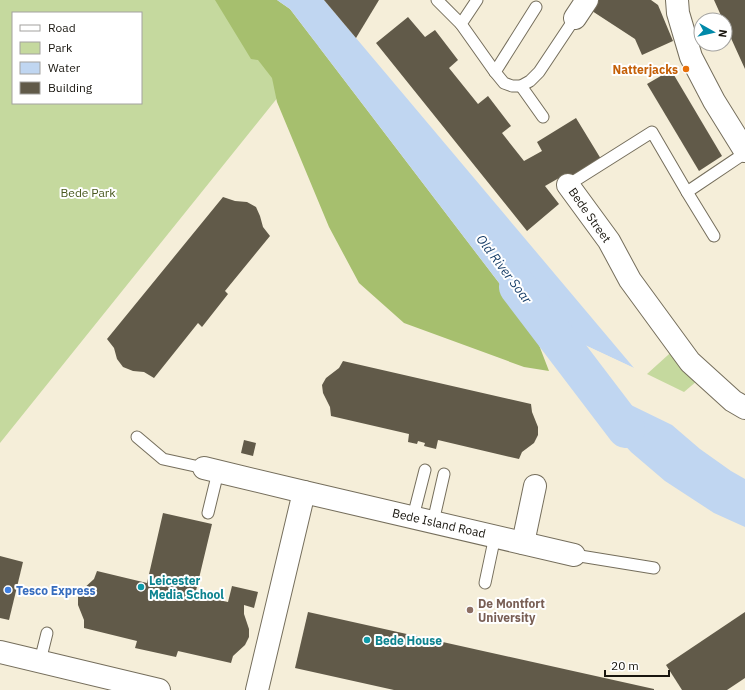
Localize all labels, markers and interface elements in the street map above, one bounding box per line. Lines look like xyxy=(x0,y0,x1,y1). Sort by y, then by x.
legend xyxy=(12,12,142,104)
north arrow xyxy=(693,12,733,52)
text: Road xyxy=(48,20,76,35)
text: N xyxy=(715,28,730,38)
text: Park xyxy=(48,40,73,55)
text: Water xyxy=(48,60,81,75)
place label: Natterjacks xyxy=(613,62,678,77)
marker: Natterjacks xyxy=(681,64,691,74)
text: Building xyxy=(48,80,93,95)
park label: Bede Park xyxy=(60,185,116,200)
street label: Bede Street xyxy=(566,185,614,245)
water label: Old River Soar xyxy=(473,231,536,308)
street label: Bede Island Road xyxy=(391,505,487,541)
place label: Leicester Media School xyxy=(149,573,224,602)
marker: Leicester Media School xyxy=(136,582,146,592)
place label: Tesco Express xyxy=(16,583,96,598)
marker: Tesco Express xyxy=(3,585,13,595)
place label: De Montfort University xyxy=(478,596,545,625)
marker: De Montfort University xyxy=(465,605,475,615)
place label: Bede House xyxy=(375,633,442,648)
marker: Bede House xyxy=(362,635,372,645)
scale bar xyxy=(605,652,669,678)
text: 20 m xyxy=(611,658,639,673)

